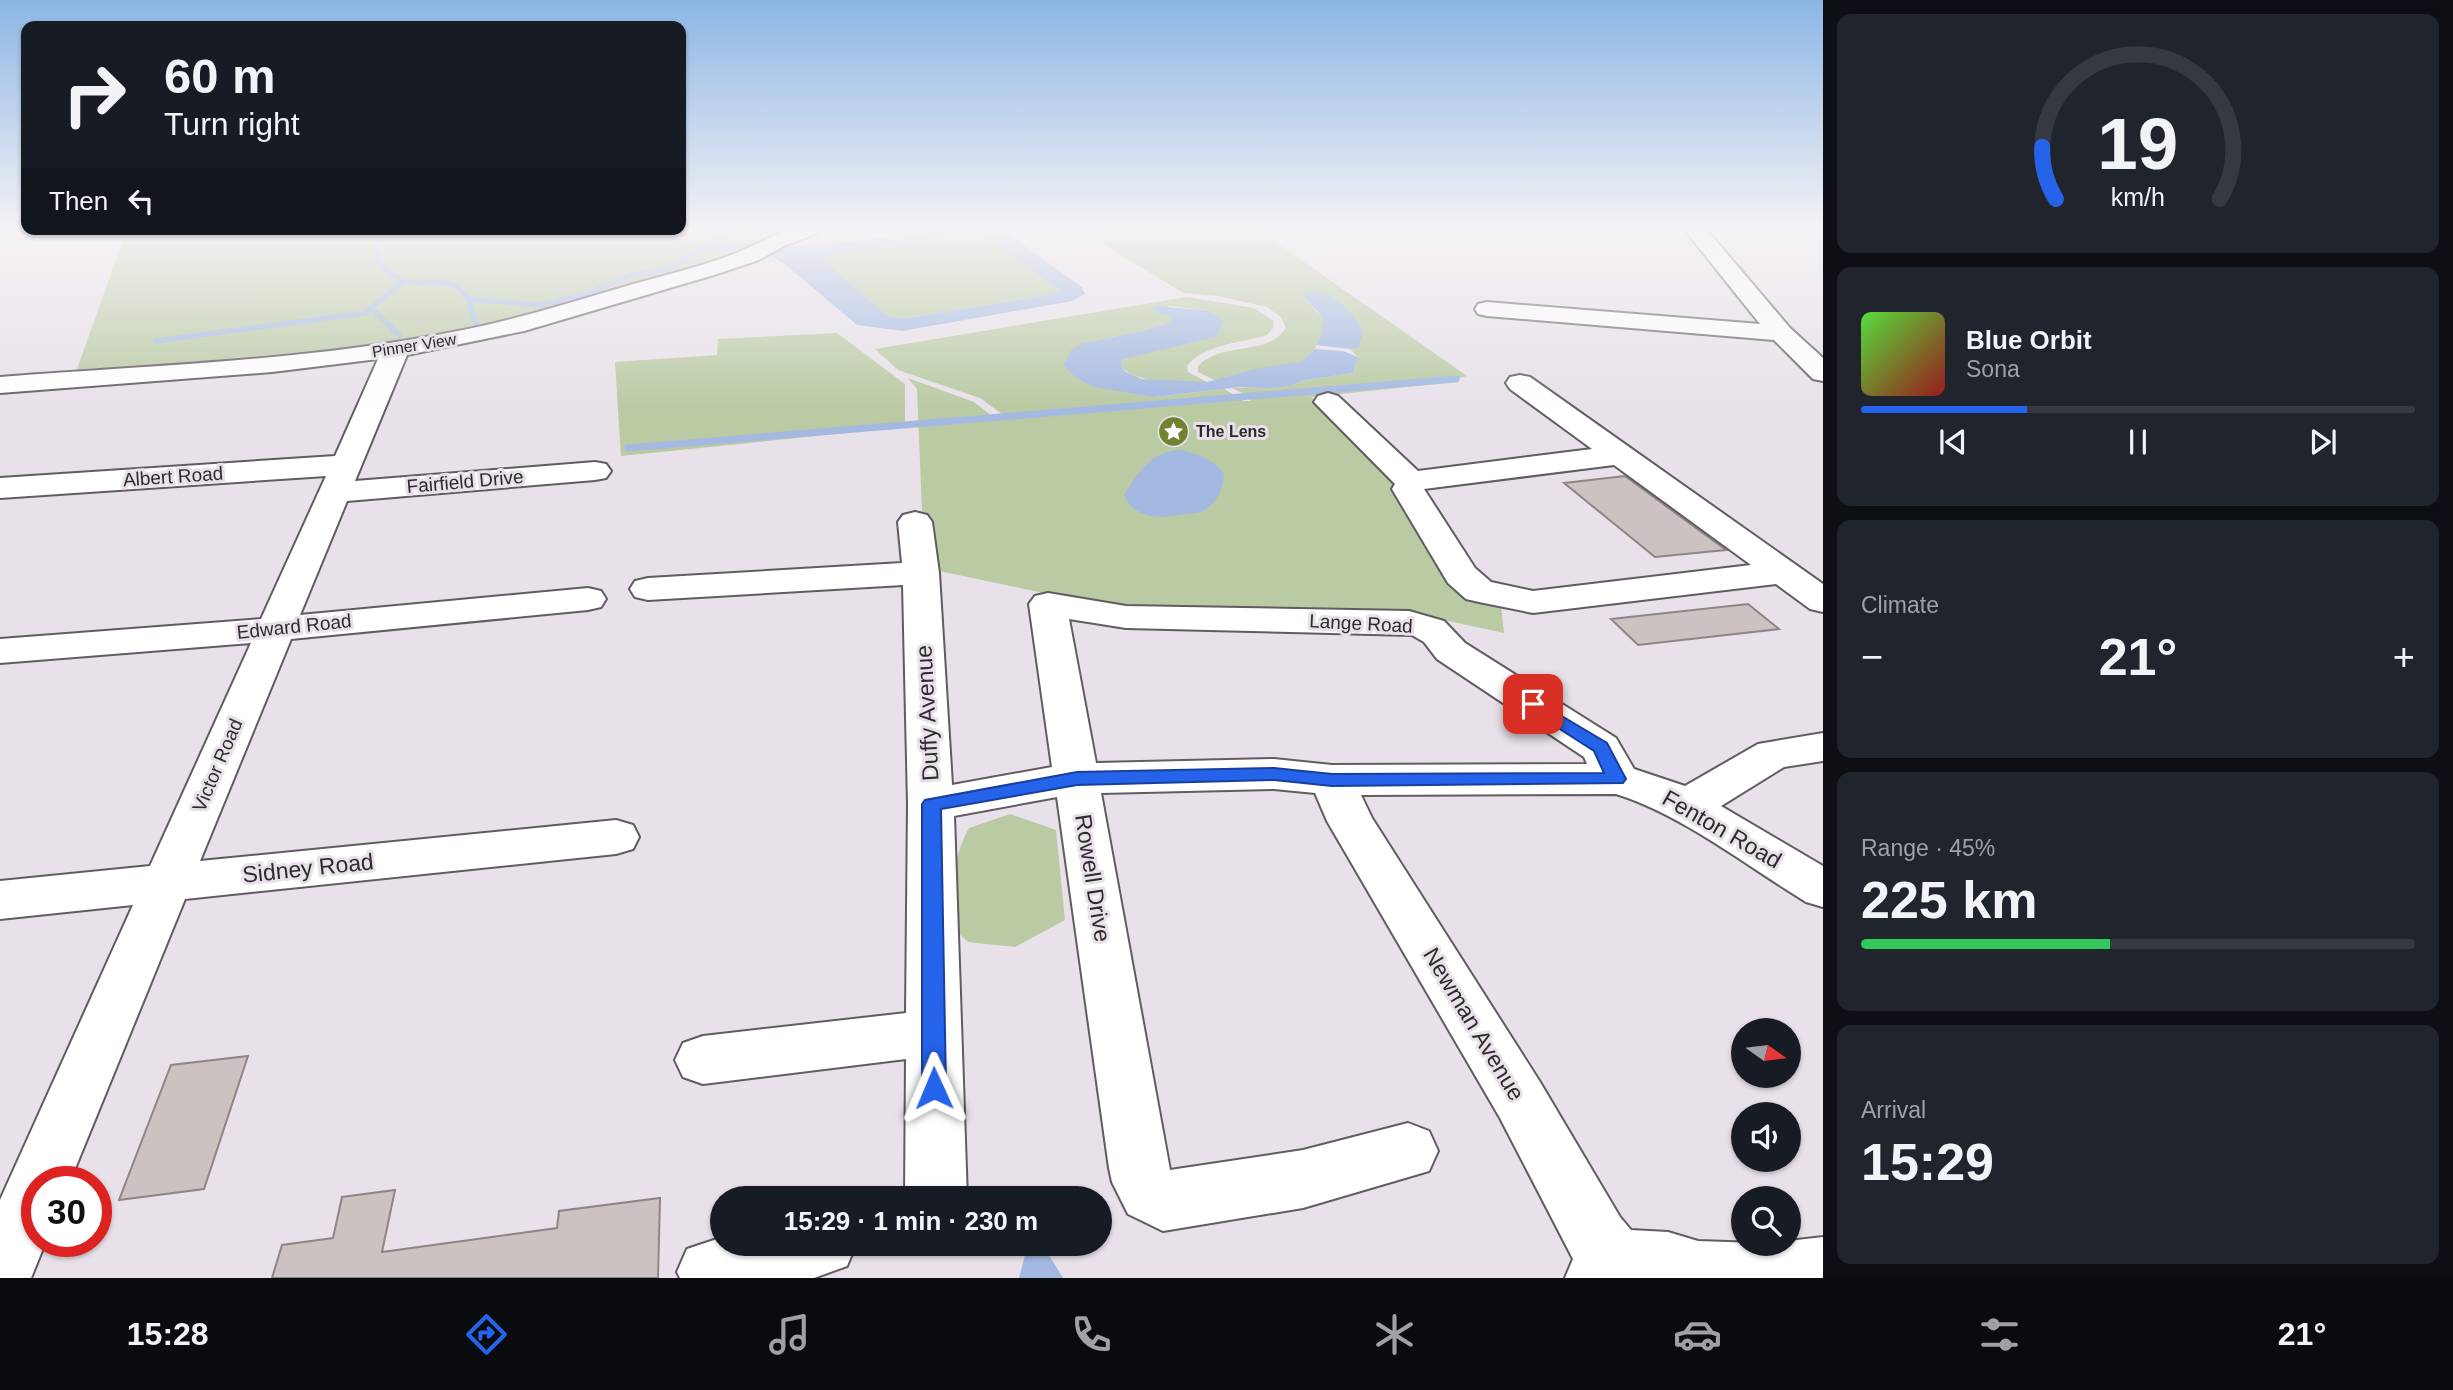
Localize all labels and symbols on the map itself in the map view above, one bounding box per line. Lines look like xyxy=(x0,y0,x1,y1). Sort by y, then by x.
street label: Pinner View xyxy=(371,330,458,361)
place icon: The Lens xyxy=(1156,414,1190,448)
place label: The Lens xyxy=(1196,423,1266,440)
street label: Albert Road xyxy=(122,463,224,490)
street label: Fairfield Drive xyxy=(406,466,524,497)
street label: Edward Road xyxy=(236,610,352,643)
street label: Lange Road xyxy=(1309,610,1413,637)
street label: Duffy Avenue xyxy=(910,644,944,782)
pin xyxy=(1503,674,1563,734)
street label: Victor Road xyxy=(188,716,246,815)
street label: Fenton Road xyxy=(1658,784,1786,874)
street label: Rowell Drive xyxy=(1070,812,1116,944)
street label: Sidney Road xyxy=(241,848,375,888)
street label: Newman Avenue xyxy=(1418,943,1530,1105)
north arrow xyxy=(1731,1018,1801,1088)
position arrow xyxy=(897,1051,971,1125)
speed limit sign: 30 xyxy=(21,1166,112,1257)

